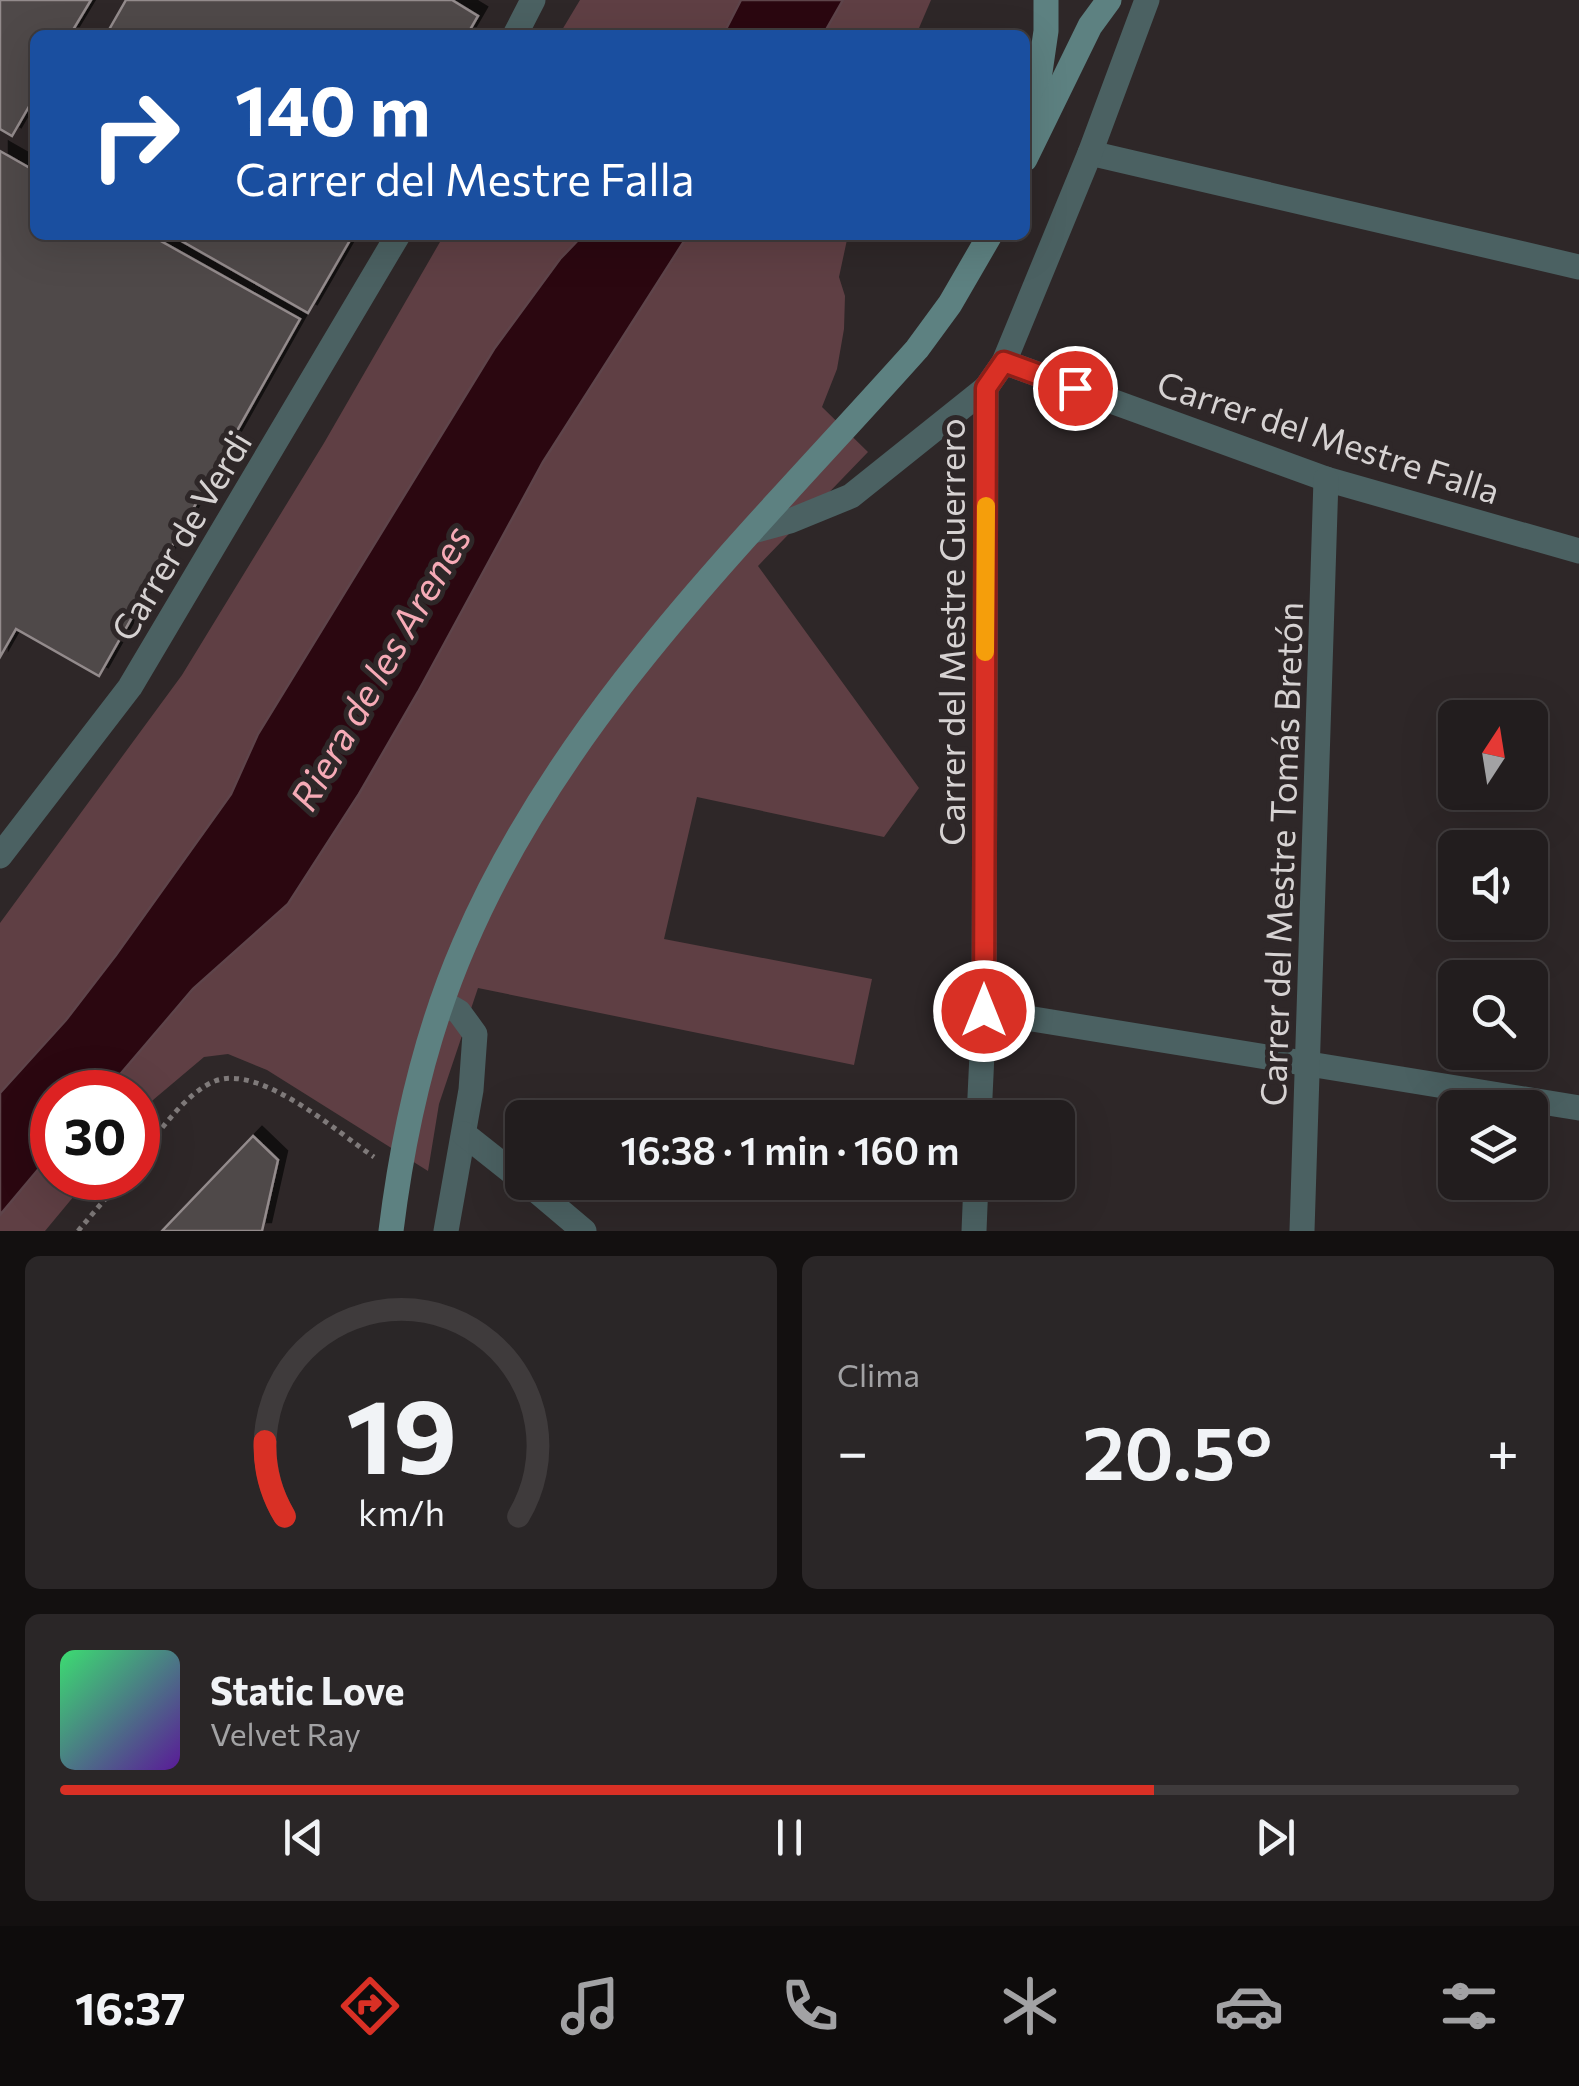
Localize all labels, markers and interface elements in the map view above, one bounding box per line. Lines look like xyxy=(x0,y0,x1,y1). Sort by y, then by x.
text: 140 m xyxy=(235,65,431,150)
icon: right xyxy=(70,70,200,200)
text: Carrer del Mestre Falla xyxy=(235,150,695,205)
pin xyxy=(1033,346,1118,431)
street label: Carrer del Mestre Falla xyxy=(1152,360,1506,512)
icon: arrive xyxy=(1048,361,1103,416)
street label: Carrer del Mestre Guerrero xyxy=(929,418,972,846)
street label: Carrer de Verdi xyxy=(101,422,259,648)
water label: Riera de les Arenes xyxy=(278,516,480,818)
street label: Carrer del Mestre Tomás Bretón xyxy=(1250,601,1310,1107)
north arrow xyxy=(1438,700,1548,810)
map controls xyxy=(1438,700,1548,1200)
button: sound xyxy=(1438,830,1548,940)
position arrow xyxy=(932,959,1036,1063)
button: search xyxy=(1438,960,1548,1070)
speed limit sign: 30 xyxy=(30,1070,160,1200)
button: layers xyxy=(1438,1090,1548,1200)
text: 16:38 · 1 min · 160 m xyxy=(621,1126,959,1173)
text: Clima xyxy=(837,1354,920,1394)
text: 19 xyxy=(345,1368,457,1495)
text: 20.5° xyxy=(1082,1404,1272,1495)
text: − xyxy=(837,1416,868,1483)
text: + xyxy=(1487,1416,1519,1483)
text: km/h xyxy=(358,1490,444,1533)
text: Static Love xyxy=(210,1666,405,1713)
text: Velvet Ray xyxy=(210,1713,361,1753)
icon: previous xyxy=(276,1810,331,1865)
icon: pause xyxy=(762,1810,817,1865)
icon: next xyxy=(1248,1810,1303,1865)
icon: directions xyxy=(335,1971,405,2041)
icon: music xyxy=(555,1971,625,2041)
icon: phone xyxy=(775,1971,845,2041)
icon: climate xyxy=(995,1971,1065,2041)
icon: car xyxy=(1214,1971,1284,2041)
icon: filters xyxy=(1434,1971,1504,2041)
text: 16:37 xyxy=(75,1979,185,2034)

